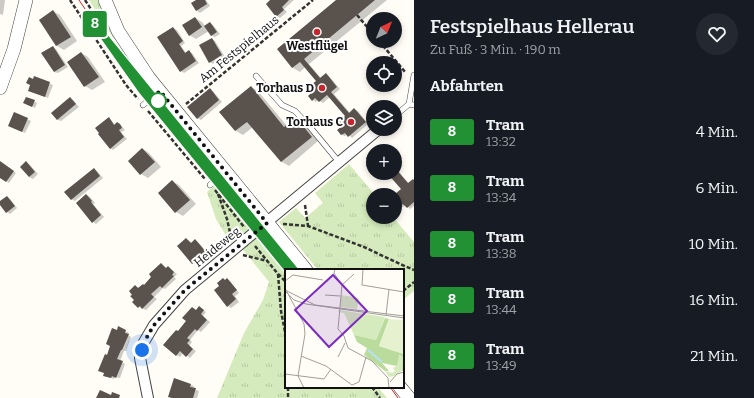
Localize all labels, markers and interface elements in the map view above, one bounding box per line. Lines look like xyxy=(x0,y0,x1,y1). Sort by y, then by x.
line badge: 8 xyxy=(82,11,108,37)
street label: Am Festspielhaus xyxy=(196,12,282,85)
north arrow xyxy=(366,12,402,48)
map controls xyxy=(366,12,402,224)
button: heart xyxy=(696,13,738,55)
text: 8 xyxy=(91,15,99,32)
text: Festspielhaus Hellerau xyxy=(430,15,634,38)
marker: Westflügel xyxy=(312,27,322,37)
place label: Westflügel xyxy=(286,39,348,53)
text: Zu Fuß · 3 Min. · 190 m xyxy=(430,42,561,57)
button: locate xyxy=(366,56,402,92)
text: Abfahrten xyxy=(430,77,504,95)
place label: Torhaus D xyxy=(256,81,314,95)
marker: Torhaus D xyxy=(317,83,327,93)
unlabelled marker xyxy=(149,92,167,110)
button: layers xyxy=(366,100,402,136)
place label: Torhaus C xyxy=(286,115,343,129)
text: Tram xyxy=(486,116,524,134)
marker: Torhaus C xyxy=(346,117,356,127)
text: 8 xyxy=(448,123,456,140)
text: 4 Min. xyxy=(696,123,738,141)
text: 13:32 xyxy=(486,134,516,149)
button: + xyxy=(366,144,402,180)
text: Tram xyxy=(486,172,524,190)
text: 8 xyxy=(448,179,456,196)
text: 6 Min. xyxy=(696,179,738,197)
button: − xyxy=(366,188,402,224)
text: 13:34 xyxy=(486,190,516,205)
street label: Heideweg xyxy=(191,224,243,270)
text: Tram xyxy=(486,228,524,246)
text: 8 xyxy=(448,235,456,252)
text: 10 Min. xyxy=(689,235,738,253)
text: 13:38 xyxy=(486,246,517,261)
inset map xyxy=(285,269,404,388)
text: Tram xyxy=(486,284,524,302)
text: 8 xyxy=(448,291,456,308)
text: 16 Min. xyxy=(690,291,738,309)
text: 13:44 xyxy=(486,302,517,317)
your location xyxy=(132,340,152,360)
text: Tram xyxy=(486,340,524,358)
text: 8 xyxy=(448,347,456,364)
text: 21 Min. xyxy=(690,347,738,365)
text: 13:49 xyxy=(486,358,517,373)

